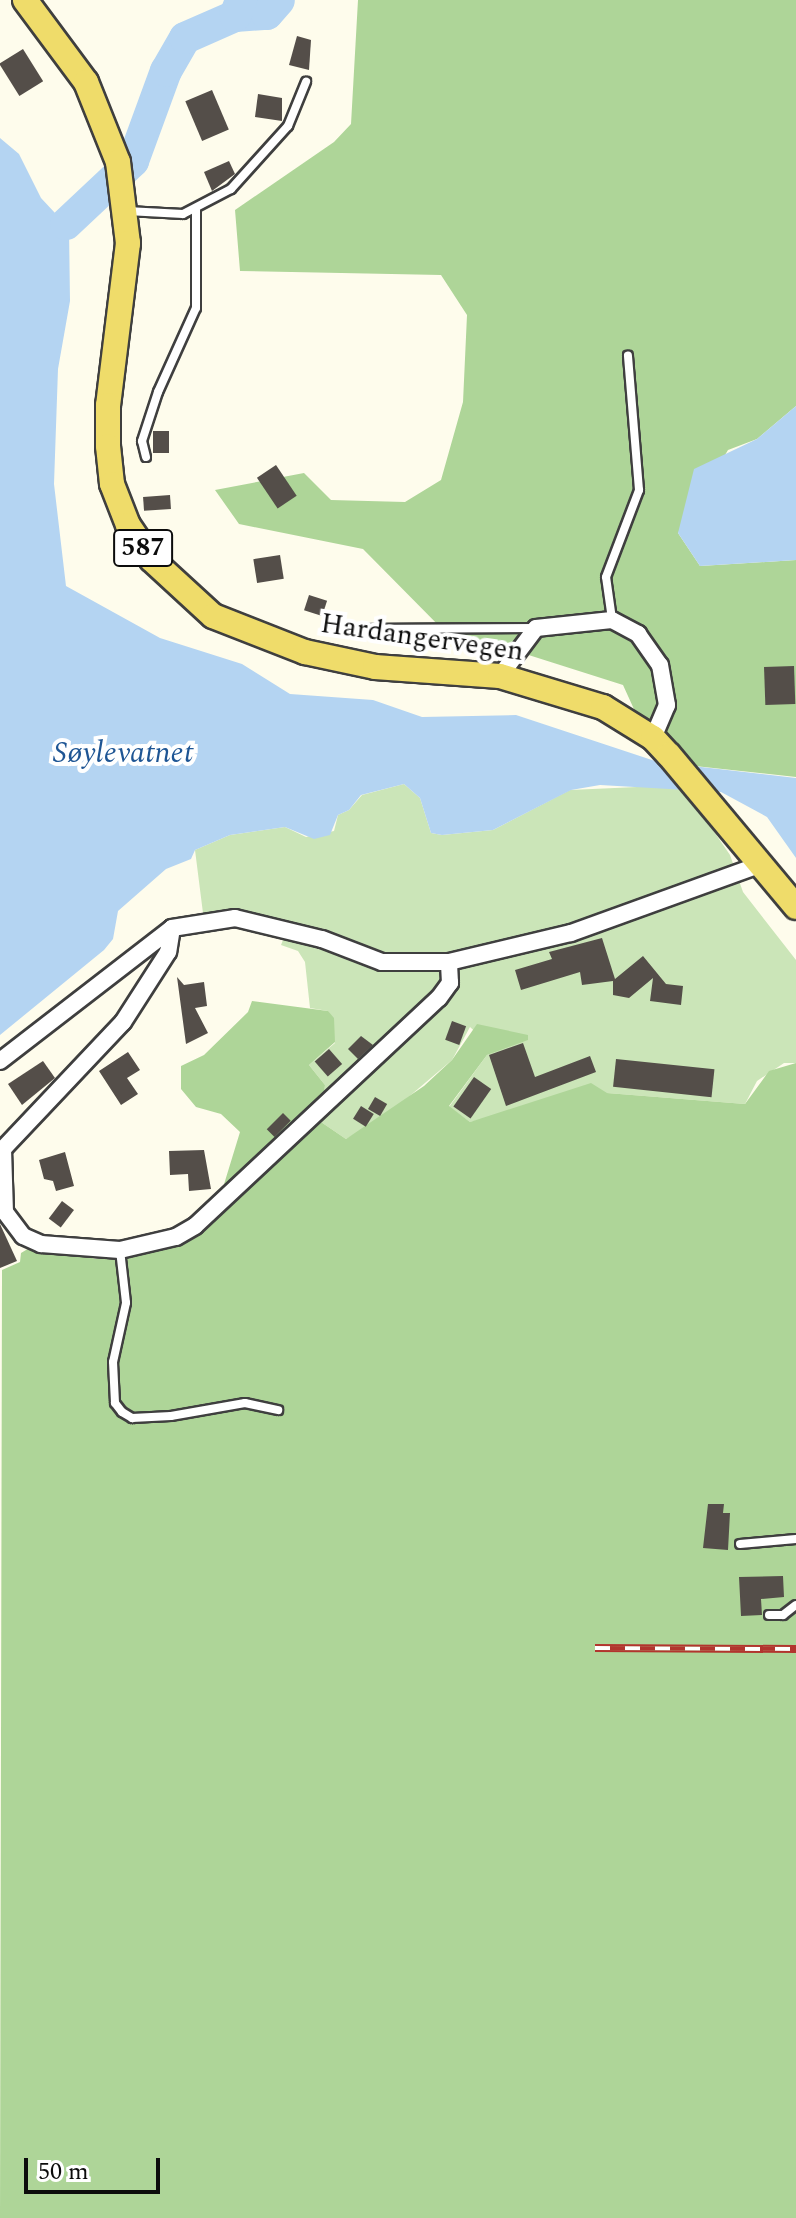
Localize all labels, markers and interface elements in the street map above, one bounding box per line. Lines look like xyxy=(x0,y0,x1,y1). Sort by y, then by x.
road number: 587 xyxy=(113,526,173,570)
street label: Hardangervegen xyxy=(318,607,526,669)
water label: Søylevatnet xyxy=(53,735,193,771)
scale bar xyxy=(28,2142,164,2192)
text: 50 m xyxy=(38,2154,89,2190)

